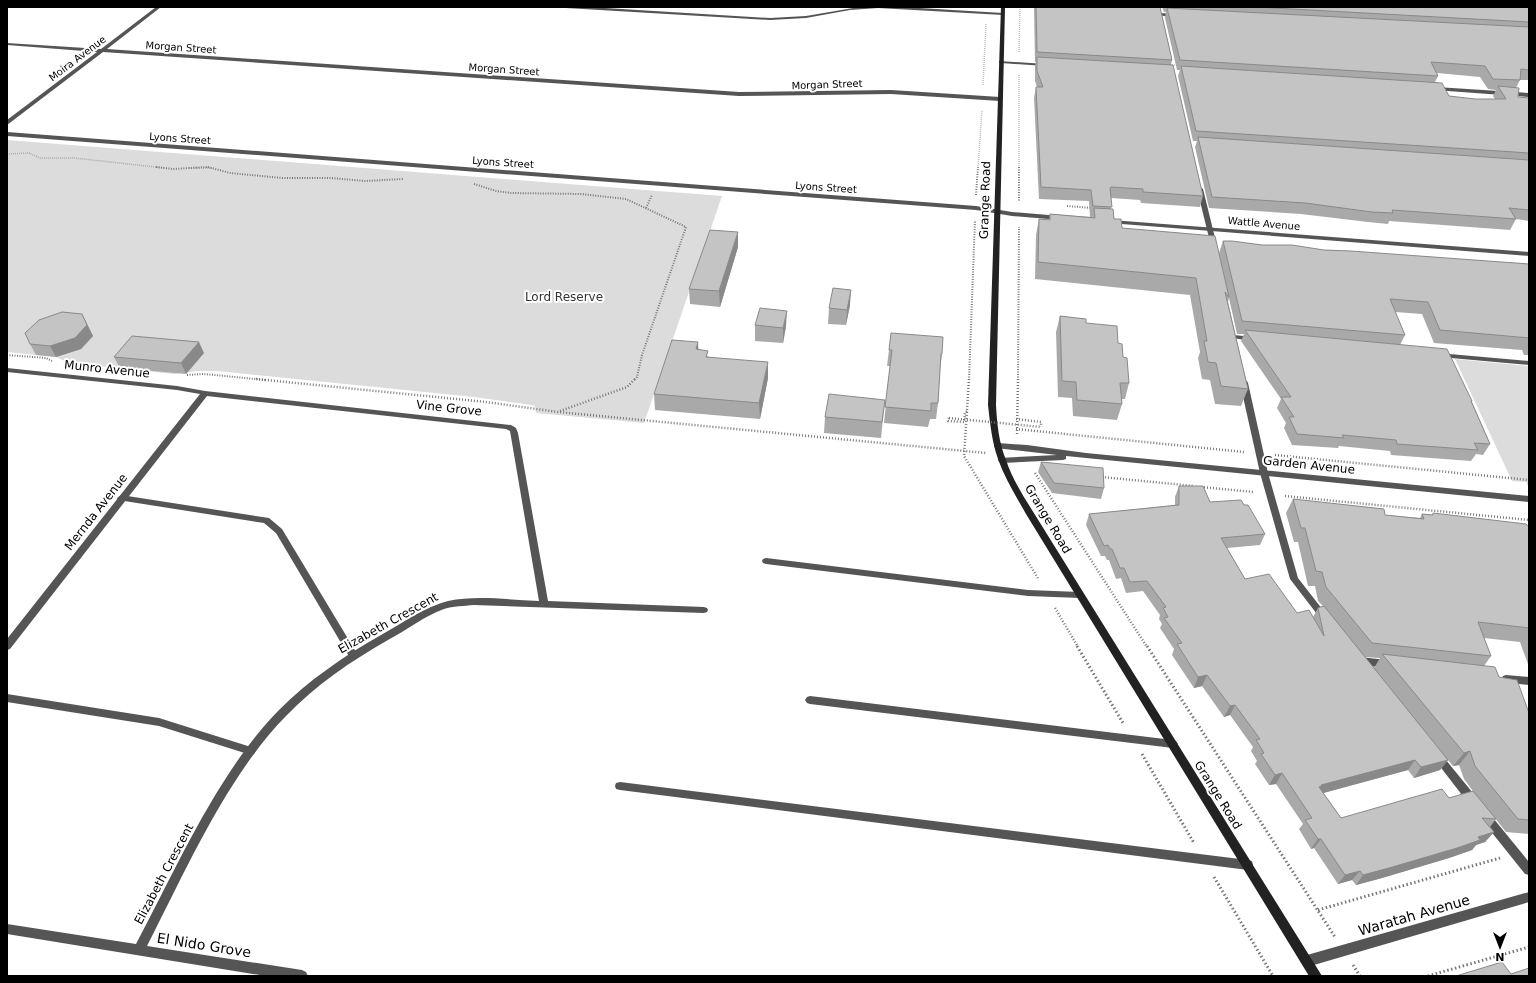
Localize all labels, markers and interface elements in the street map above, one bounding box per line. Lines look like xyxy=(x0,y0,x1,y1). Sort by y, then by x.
street label: Moira Avenue xyxy=(47,34,108,83)
street label: Morgan Street xyxy=(145,40,217,55)
street label: Morgan Street xyxy=(468,62,540,77)
street label: Morgan Street xyxy=(791,78,863,91)
street label: Lyons Street xyxy=(149,131,211,146)
street label: Lyons Street xyxy=(472,155,534,170)
street label: Grange Road xyxy=(977,161,993,239)
street label: Lyons Street xyxy=(795,180,857,195)
street label: Wattle Avenue xyxy=(1227,215,1301,232)
park label: Lord Reserve xyxy=(525,290,603,304)
street label: Munro Avenue xyxy=(64,358,150,380)
street label: Vine Grove xyxy=(416,398,482,418)
street label: Garden Avenue xyxy=(1262,453,1356,477)
street label: Mernda Avenue xyxy=(62,471,130,553)
street label: Grange Road xyxy=(1022,482,1074,556)
street label: Elizabeth Crescent xyxy=(336,590,441,656)
street label: Grange Road xyxy=(1191,758,1245,832)
street label: Elizabeth Crescent xyxy=(132,821,197,927)
street label: Waratah Avenue xyxy=(1356,891,1472,939)
north arrow xyxy=(1480,927,1520,967)
street label: El Nido Grove xyxy=(156,930,252,960)
text: N xyxy=(1495,950,1505,963)

